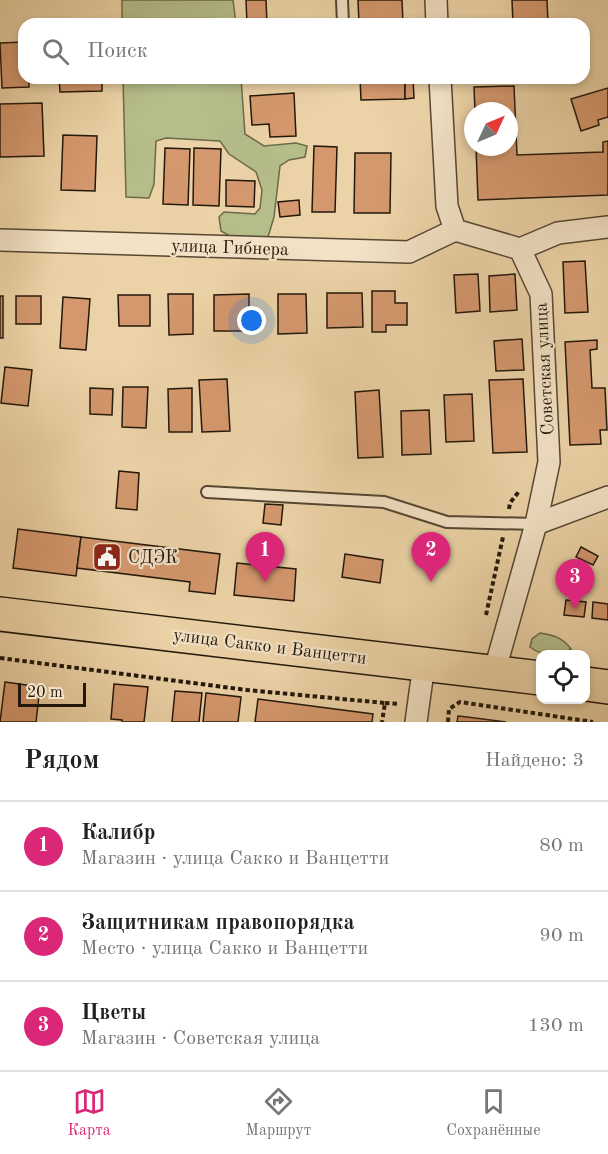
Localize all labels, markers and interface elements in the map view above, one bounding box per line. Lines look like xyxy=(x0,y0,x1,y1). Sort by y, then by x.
search box xyxy=(18,18,590,84)
icon: search xyxy=(39,35,72,68)
text: Поиск xyxy=(87,40,148,62)
north arrow xyxy=(464,102,518,156)
street label: улица Гибнера xyxy=(171,237,289,259)
street label: Советская улица xyxy=(533,302,557,436)
your location xyxy=(237,306,266,335)
pin: 1 xyxy=(246,532,284,582)
pin: 2 xyxy=(412,532,450,582)
public building icon: СДЭК xyxy=(91,541,123,573)
place label: СДЭК xyxy=(128,549,178,567)
pin: 3 xyxy=(556,560,594,609)
street label: улица Сакко и Ванцетти xyxy=(172,626,368,668)
map controls xyxy=(536,650,590,704)
button: locate xyxy=(536,650,590,704)
scale bar xyxy=(18,680,86,708)
text: 20 m xyxy=(27,685,63,701)
text: Рядом xyxy=(24,748,99,774)
text: Найдено: 3 xyxy=(485,751,584,771)
text: Калибр xyxy=(81,822,156,844)
text: 1 xyxy=(38,836,49,856)
text: 80 m xyxy=(539,836,584,856)
text: Магазин · улица Сакко и Ванцетти xyxy=(81,849,389,869)
text: Защитникам правопорядка xyxy=(81,912,355,934)
text: 2 xyxy=(38,926,49,946)
text: 90 m xyxy=(539,926,584,946)
text: Место · улица Сакко и Ванцетти xyxy=(81,939,368,959)
text: Цветы xyxy=(81,1002,146,1024)
text: 3 xyxy=(38,1016,49,1036)
text: 130 m xyxy=(528,1016,584,1036)
text: Магазин · Советская улица xyxy=(81,1029,320,1049)
tab: Карта xyxy=(67,1085,111,1141)
tab: Маршрут xyxy=(246,1085,311,1141)
tab: Сохранённые xyxy=(446,1085,541,1141)

